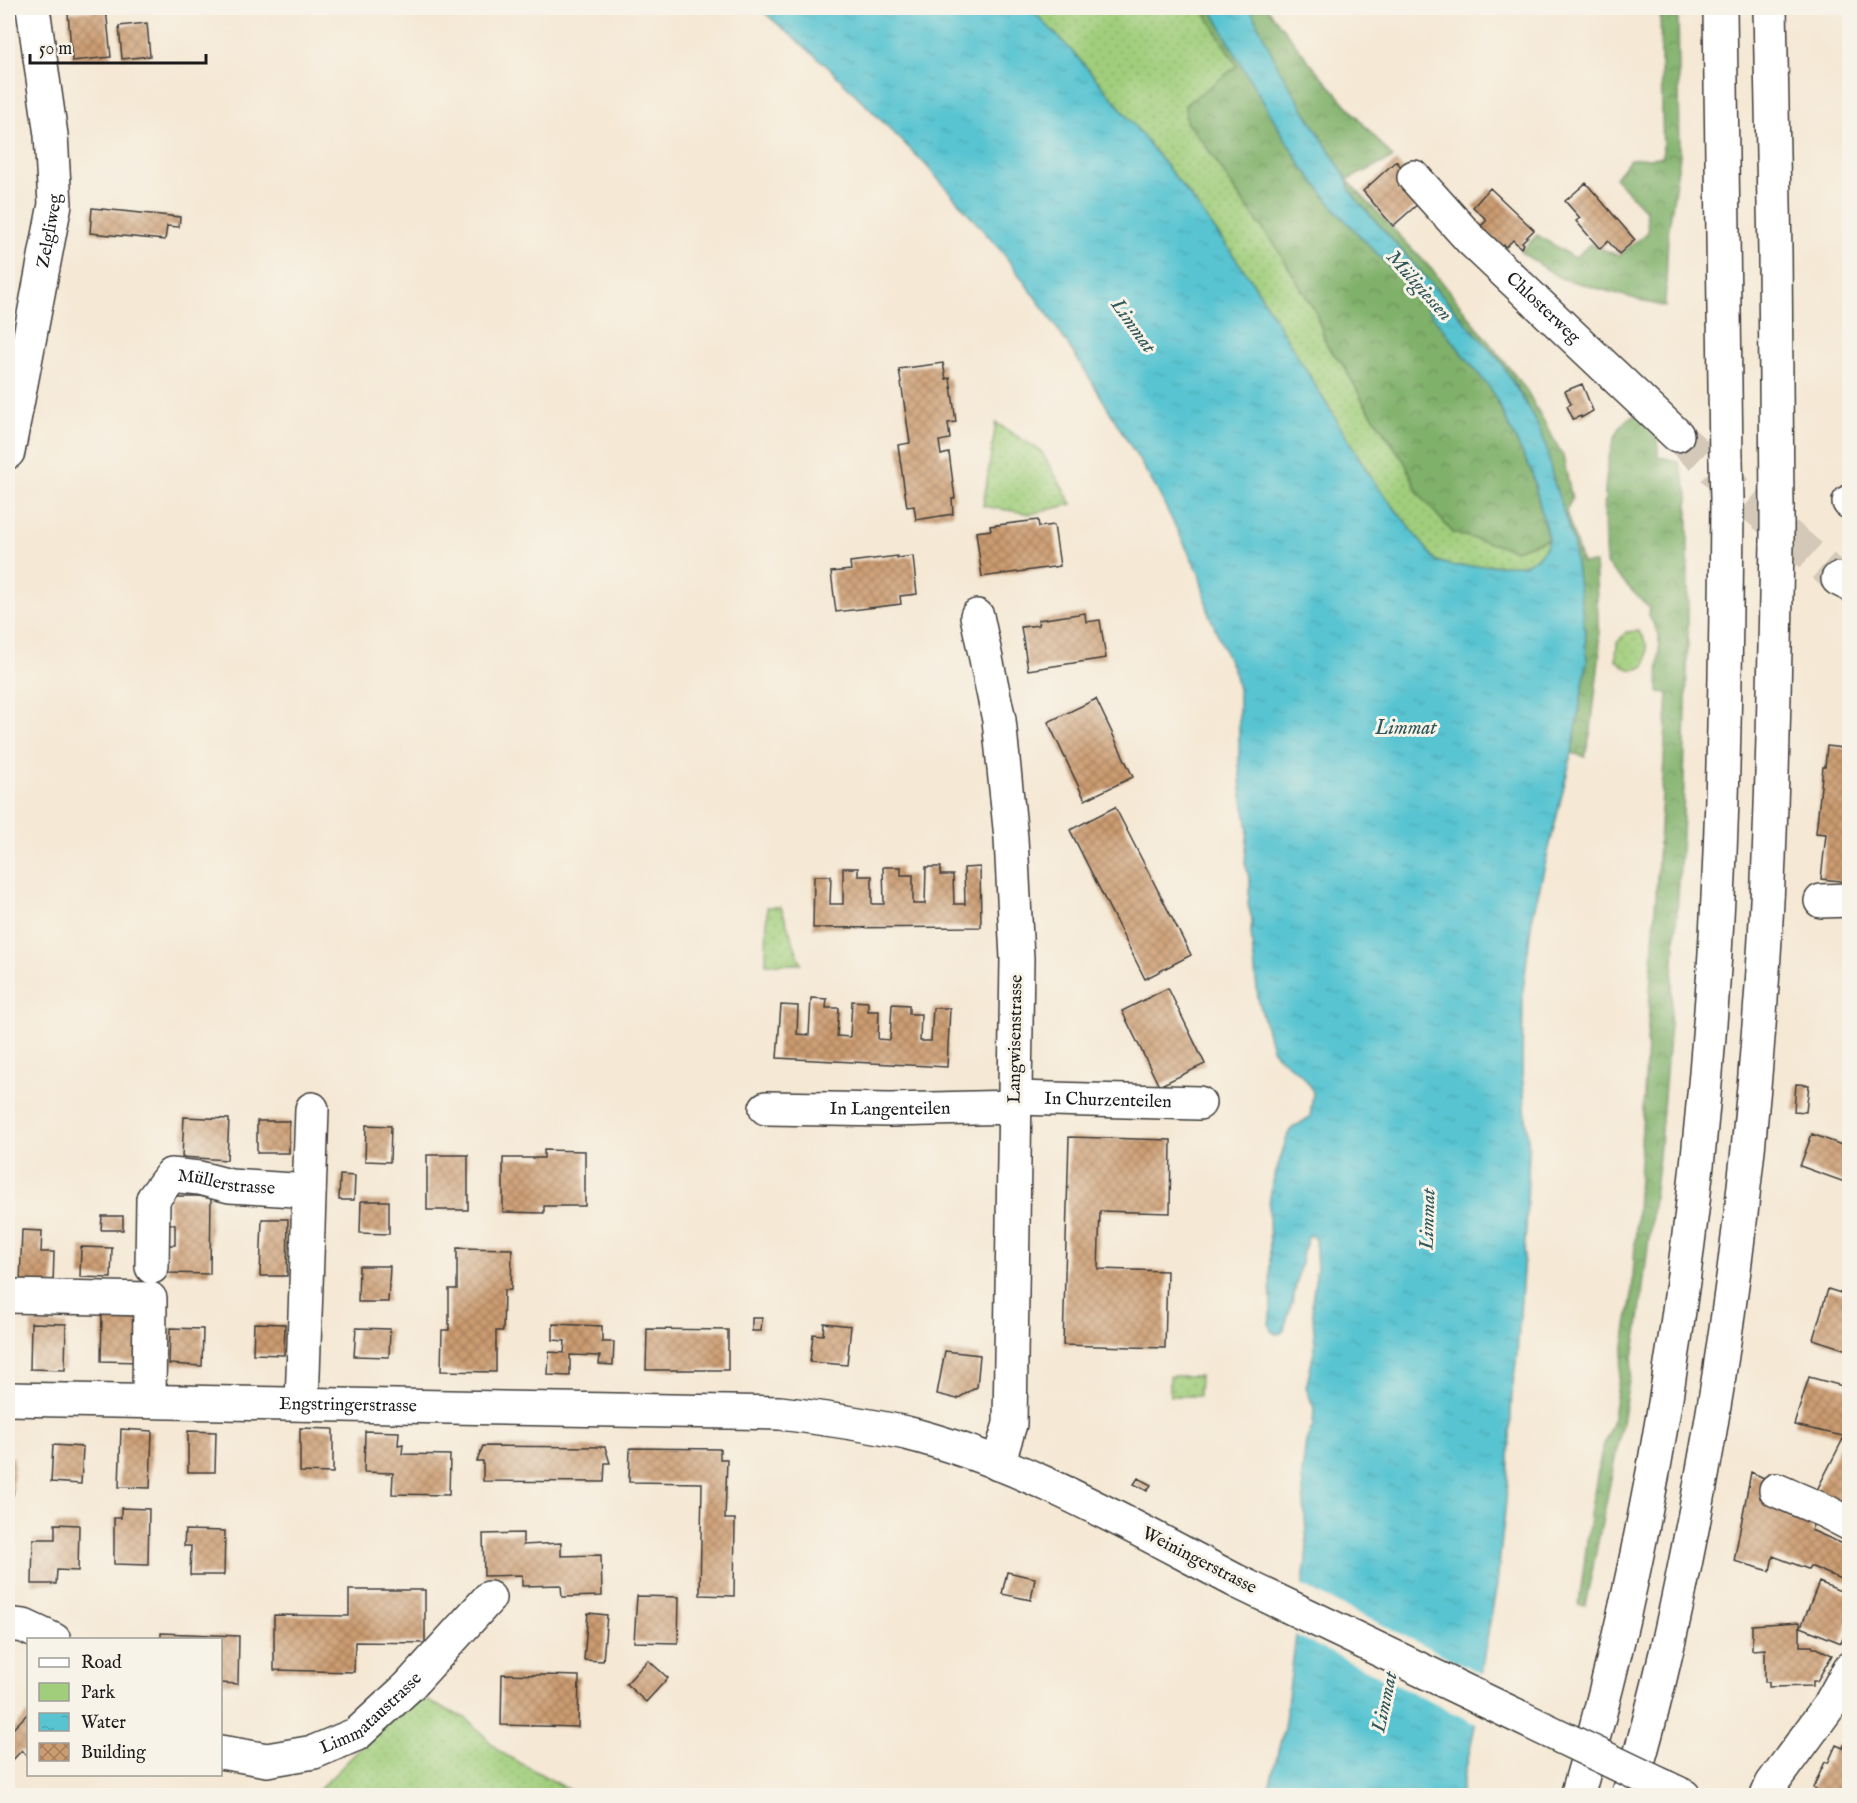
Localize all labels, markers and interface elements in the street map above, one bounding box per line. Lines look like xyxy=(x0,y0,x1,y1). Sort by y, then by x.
scale bar xyxy=(30,27,206,65)
text: 50 m xyxy=(39,38,72,61)
street label: Zelgliweg xyxy=(32,193,66,270)
water label: Müligiessen xyxy=(1380,245,1457,327)
street label: Chlosterweg xyxy=(1501,267,1585,349)
water label: Limmat xyxy=(1104,293,1162,359)
water label: Limmat xyxy=(1374,716,1438,741)
street label: Langwisenstrasse xyxy=(1003,974,1029,1104)
street label: In Churzenteilen xyxy=(1044,1087,1173,1114)
street label: In Langenteilen xyxy=(829,1097,951,1122)
street label: Müllerstrasse xyxy=(176,1164,276,1200)
water label: Limmat xyxy=(1414,1186,1442,1251)
street label: Engstringerstrasse xyxy=(279,1392,417,1418)
street label: Weiningerstrasse xyxy=(1138,1522,1260,1600)
legend xyxy=(27,1638,222,1776)
text: Road xyxy=(81,1652,122,1675)
street label: Limmataustrasse xyxy=(316,1668,427,1760)
water label: Limmat xyxy=(1366,1668,1404,1736)
text: Park xyxy=(81,1682,116,1705)
text: Water xyxy=(81,1712,126,1735)
text: Building xyxy=(81,1742,146,1765)

